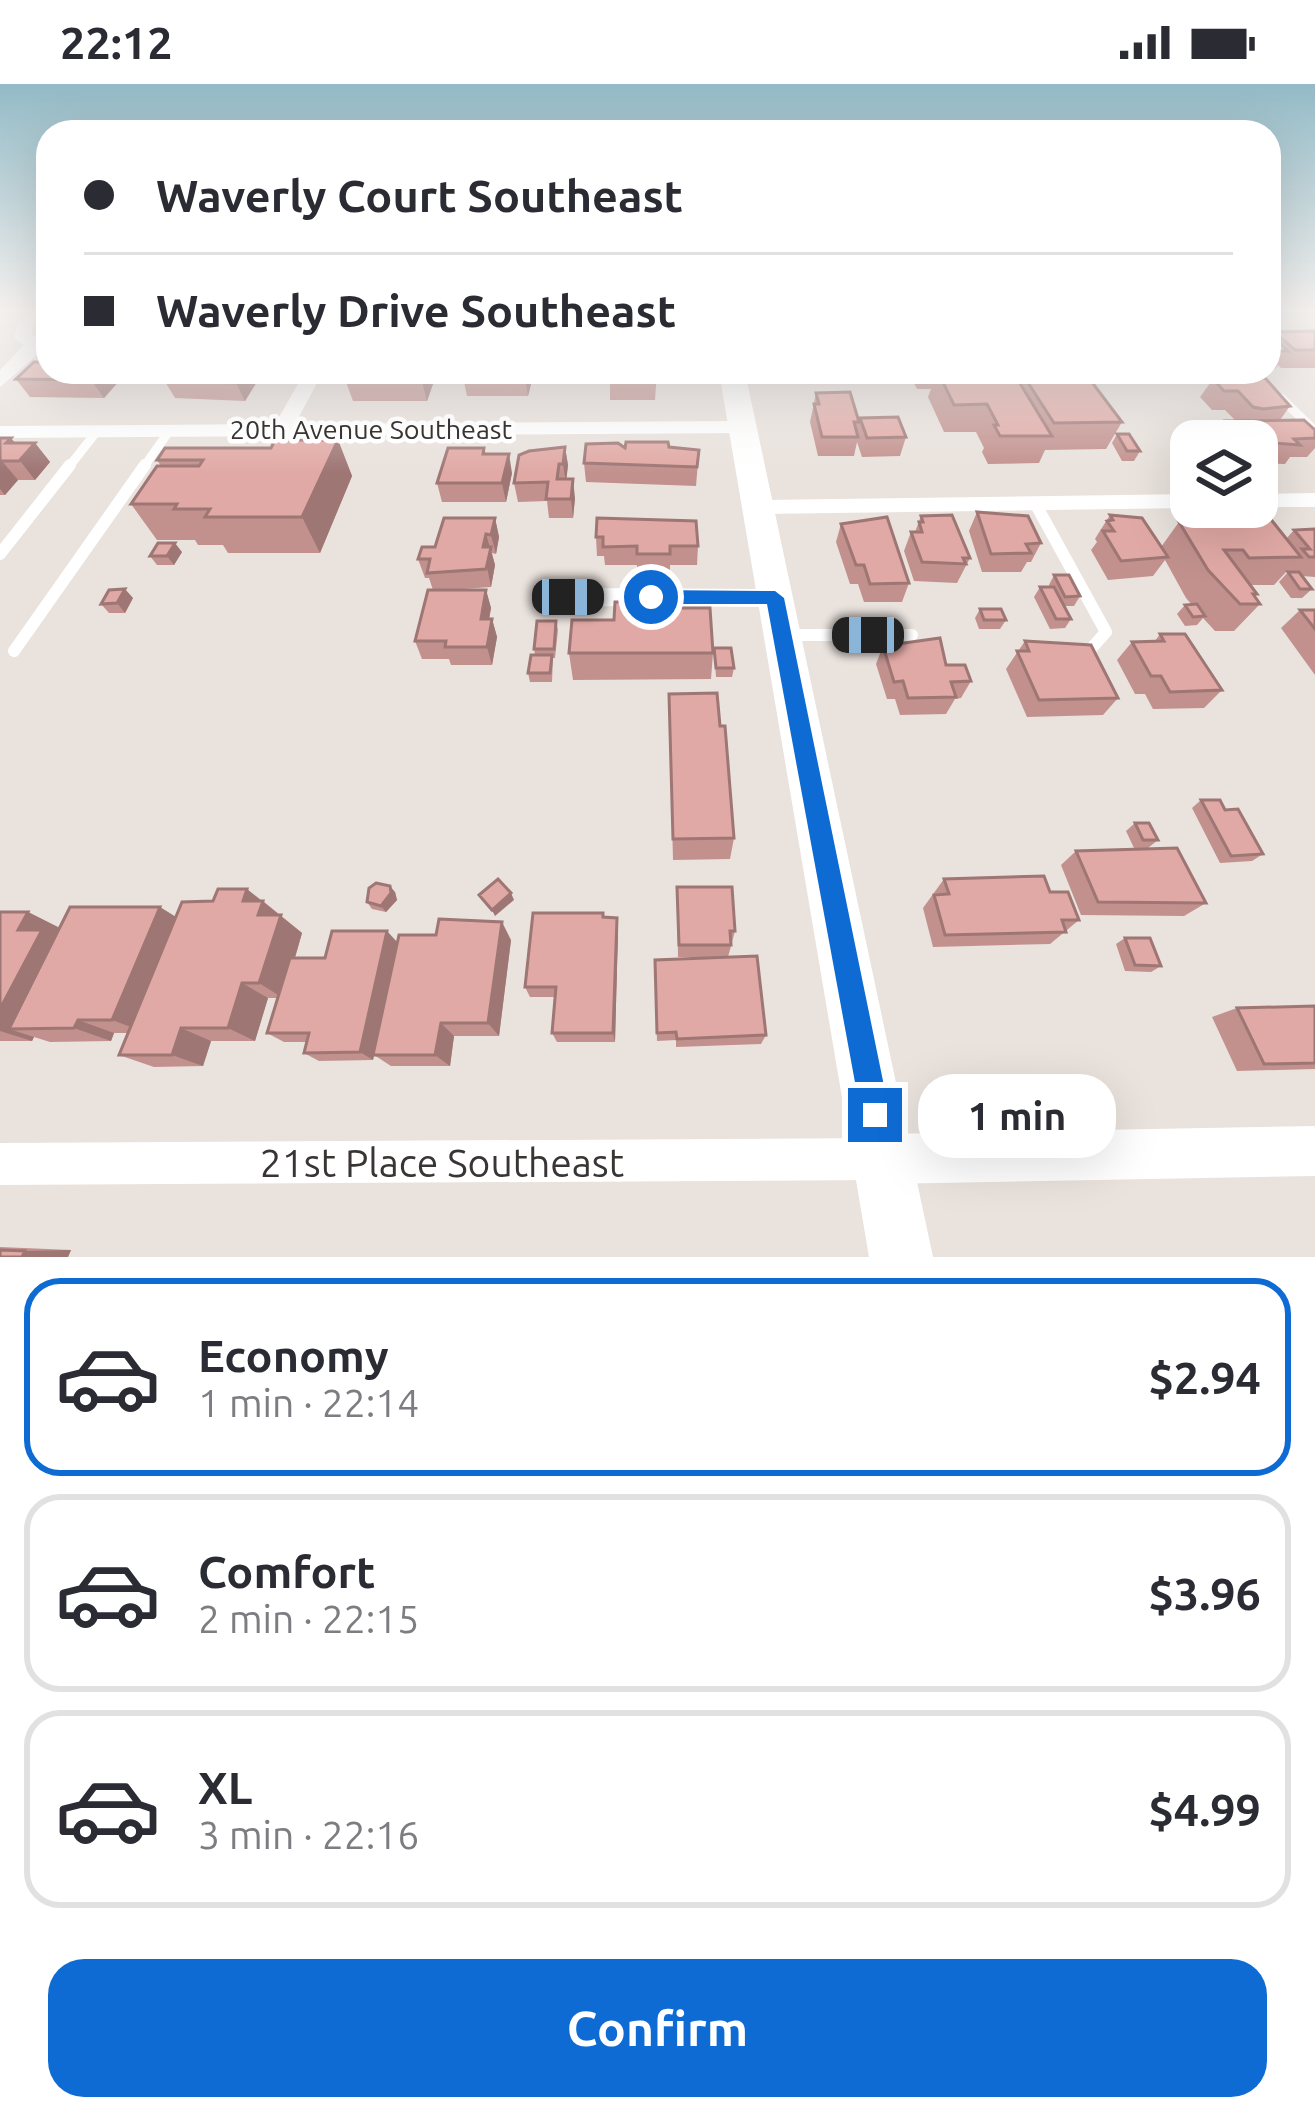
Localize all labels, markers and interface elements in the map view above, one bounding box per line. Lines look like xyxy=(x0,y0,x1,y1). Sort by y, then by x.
text: 22:12 xyxy=(60,17,173,68)
text: Waverly Court Southeast xyxy=(156,170,683,221)
text: Waverly Drive Southeast xyxy=(156,285,676,336)
street label: 20th Avenue Southeast xyxy=(230,414,513,444)
map controls xyxy=(1170,420,1278,528)
button: layers xyxy=(1170,420,1278,528)
route start xyxy=(624,570,678,624)
car xyxy=(532,579,604,615)
car xyxy=(832,617,904,653)
callout: 1 min xyxy=(917,1073,1115,1157)
route end xyxy=(848,1088,902,1142)
text: 1 min xyxy=(968,1094,1066,1137)
street label: 21st Place Southeast xyxy=(260,1141,624,1184)
icon: car xyxy=(54,1323,162,1431)
text: Economy xyxy=(198,1330,389,1381)
text: $2.94 xyxy=(1148,1352,1261,1403)
text: 1 min · 22:14 xyxy=(198,1381,419,1424)
icon: car xyxy=(54,1539,162,1647)
text: Comfort xyxy=(198,1546,375,1597)
text: $3.96 xyxy=(1148,1568,1261,1619)
text: 2 min · 22:15 xyxy=(198,1597,419,1640)
icon: car xyxy=(54,1755,162,1863)
text: XL xyxy=(198,1762,252,1813)
text: $4.99 xyxy=(1148,1784,1261,1835)
text: 3 min · 22:16 xyxy=(198,1813,419,1856)
button: Confirm xyxy=(48,1959,1267,2097)

